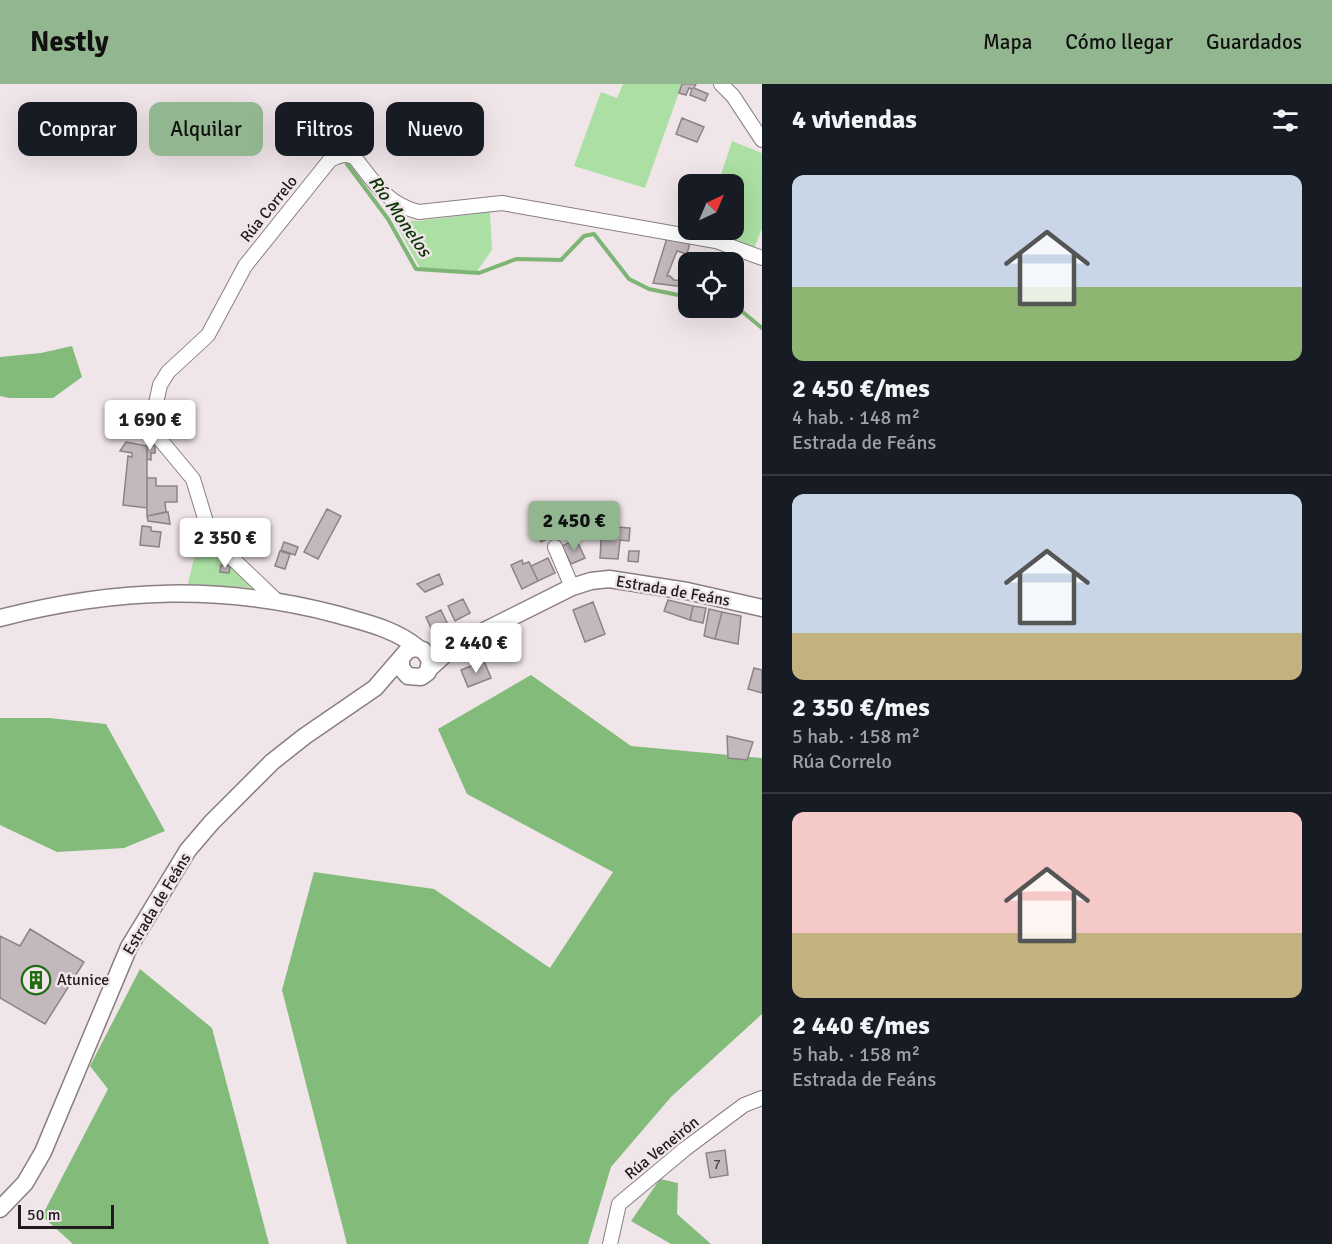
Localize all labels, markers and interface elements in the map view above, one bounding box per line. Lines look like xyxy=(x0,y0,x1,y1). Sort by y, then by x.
text: Nestly xyxy=(30,25,109,59)
text: Mapa xyxy=(983,29,1032,55)
text: Cómo llegar xyxy=(1065,29,1173,55)
text: Guardados xyxy=(1206,29,1302,55)
chip: Comprar xyxy=(18,102,137,156)
chip: Alquilar xyxy=(149,102,263,156)
chip: Filtros xyxy=(275,102,374,156)
chip: Nuevo xyxy=(386,102,484,156)
text: 4 viviendas xyxy=(792,104,917,136)
icon: filters xyxy=(1269,104,1302,137)
water label: Río Monelos xyxy=(364,171,437,263)
street label: Rúa Correlo xyxy=(236,172,302,246)
north arrow xyxy=(678,174,744,240)
map controls xyxy=(678,174,744,318)
icon: home xyxy=(993,214,1101,322)
button: locate xyxy=(678,252,744,318)
text: 2 450 €/mes xyxy=(792,373,930,405)
pin: 1 690 € xyxy=(95,400,205,451)
text: 4 hab. · 148 m² xyxy=(792,405,920,430)
text: 1 690 € xyxy=(119,407,181,432)
text: Estrada de Feáns xyxy=(792,430,936,455)
pin: 2 450 € xyxy=(519,501,629,552)
text: 2 450 € xyxy=(543,508,605,533)
pin: 2 350 € xyxy=(170,518,280,569)
text: 2 350 € xyxy=(194,525,256,550)
icon: home xyxy=(993,533,1101,641)
street label: Estrada de Feáns xyxy=(614,571,732,611)
pin: 2 440 € xyxy=(421,623,531,674)
text: 2 440 € xyxy=(445,630,507,655)
text: 2 350 €/mes xyxy=(792,692,930,724)
text: 5 hab. · 158 m² xyxy=(792,724,920,749)
text: Rúa Correlo xyxy=(792,749,892,774)
street label: Estrada de Feáns xyxy=(119,849,195,959)
icon: home xyxy=(993,851,1101,959)
building icon: Atunice xyxy=(20,964,52,996)
place label: Atunice xyxy=(57,970,109,990)
text: 2 440 €/mes xyxy=(792,1010,930,1042)
text: 5 hab. · 158 m² xyxy=(792,1042,920,1067)
text: Estrada de Feáns xyxy=(792,1067,936,1092)
street label: Rúa Veneirón xyxy=(621,1112,703,1184)
house number: 7 xyxy=(713,1156,721,1173)
scale bar xyxy=(18,1202,114,1230)
text: 50 m xyxy=(27,1205,61,1225)

